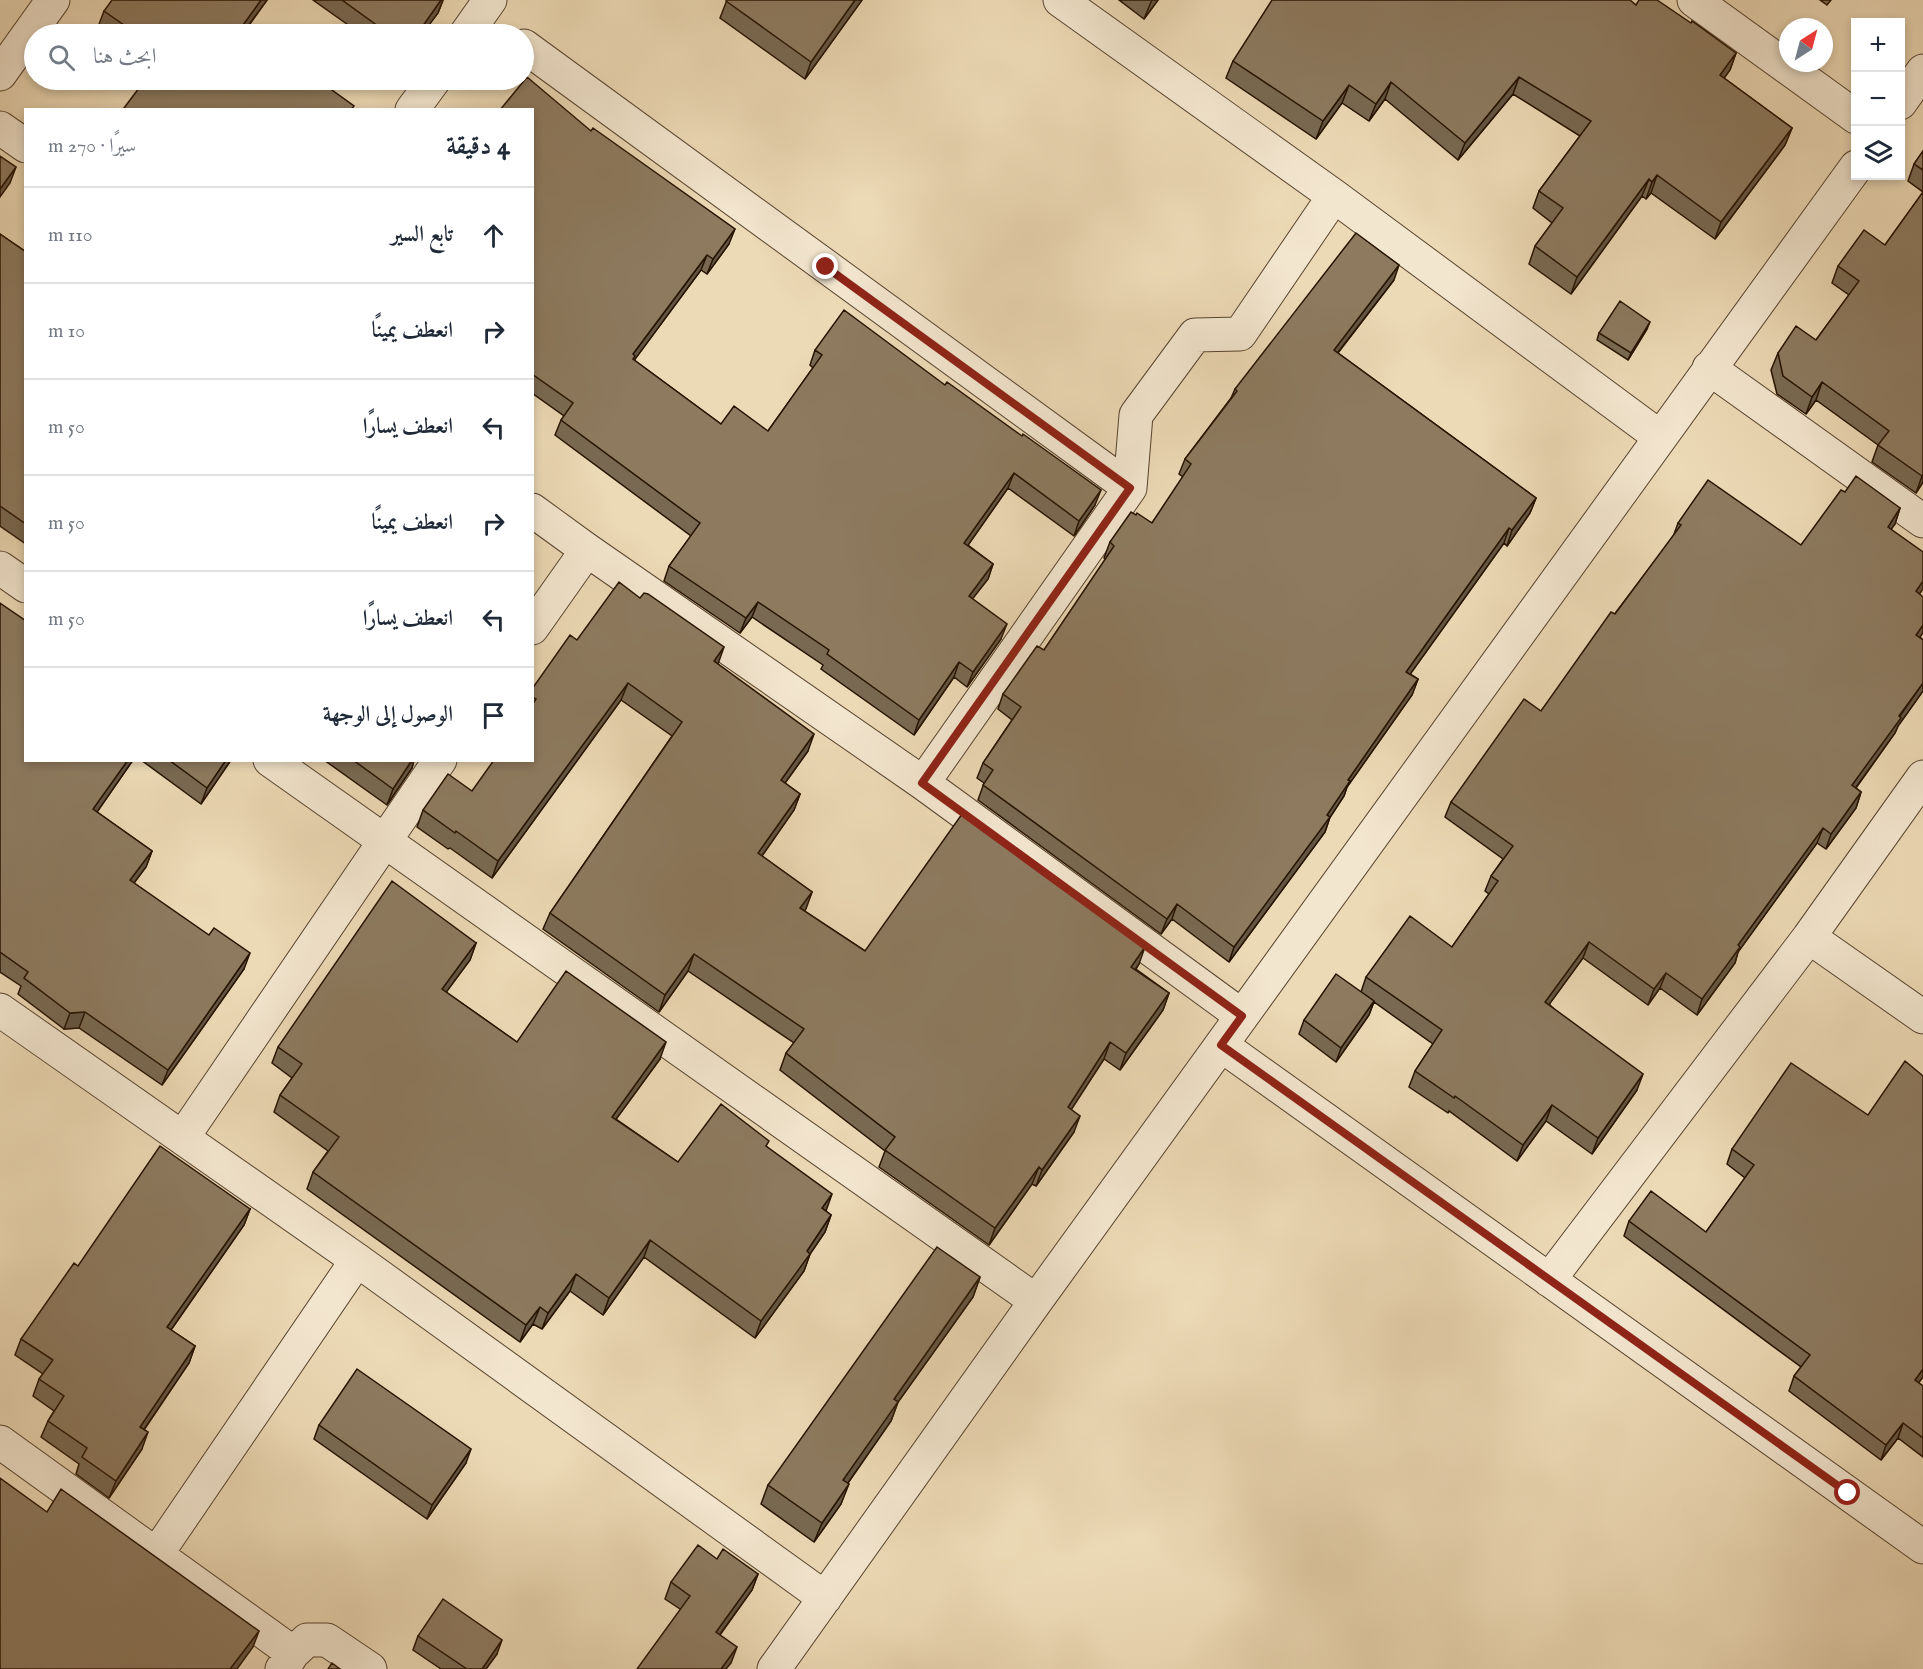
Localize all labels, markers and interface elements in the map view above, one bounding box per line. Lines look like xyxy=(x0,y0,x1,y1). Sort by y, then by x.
north arrow xyxy=(1779,18,1833,72)
map controls xyxy=(1851,18,1905,180)
button: + xyxy=(1851,18,1905,72)
search box xyxy=(24,24,534,90)
icon: search xyxy=(45,41,78,74)
text: ابحث هنا xyxy=(93,43,156,71)
button: − xyxy=(1851,72,1905,126)
button: layers xyxy=(1851,126,1905,180)
text: 4 دقيقة xyxy=(446,130,510,163)
text: سيرًا · 270 m xyxy=(48,134,136,159)
icon: ahead xyxy=(477,219,510,252)
text: تابع السير xyxy=(391,221,453,249)
text: 110 m xyxy=(48,223,92,248)
route end xyxy=(812,253,838,279)
icon: right xyxy=(477,315,510,348)
text: انعطف يمينًا xyxy=(372,317,453,345)
text: 10 m xyxy=(48,319,85,344)
icon: left xyxy=(477,411,510,444)
text: انعطف يسارًا xyxy=(363,413,453,441)
text: 50 m xyxy=(48,415,85,440)
icon: right xyxy=(477,507,510,540)
text: انعطف يمينًا xyxy=(372,509,453,537)
text: 50 m xyxy=(48,511,85,536)
icon: left xyxy=(477,603,510,636)
text: انعطف يسارًا xyxy=(363,605,453,633)
text: 50 m xyxy=(48,607,85,632)
icon: arrive xyxy=(477,699,510,732)
text: الوصول إلى الوجهة xyxy=(323,701,453,729)
route start xyxy=(1834,1479,1860,1505)

